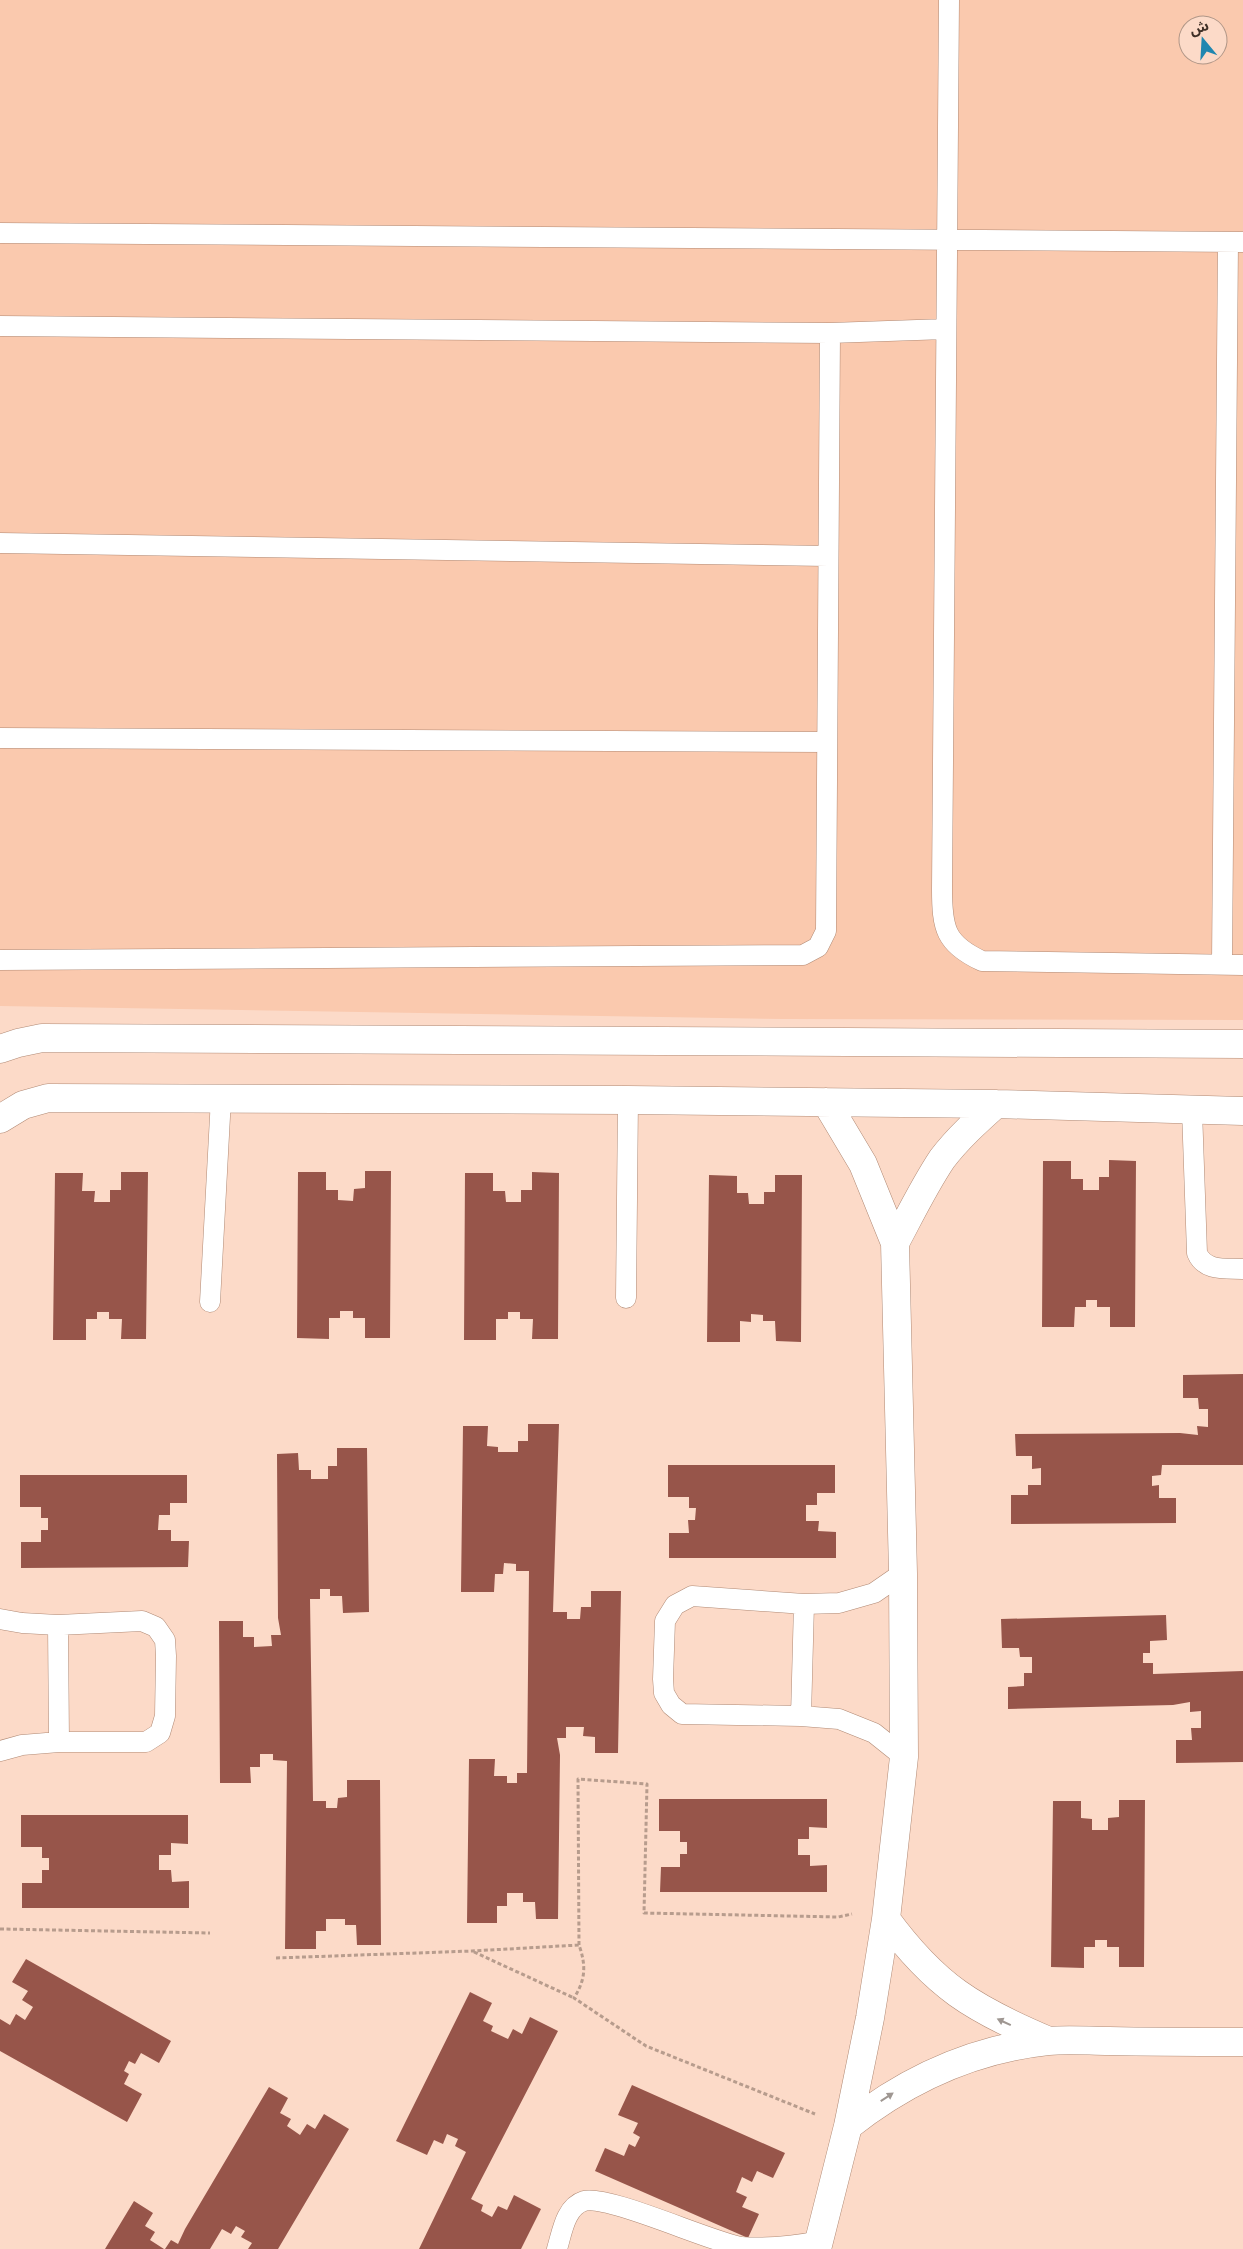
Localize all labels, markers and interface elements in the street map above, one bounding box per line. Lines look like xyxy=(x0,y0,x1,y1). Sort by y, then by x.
north arrow xyxy=(1178,15,1228,65)
text: ش xyxy=(1187,16,1211,40)
one-way arrow xyxy=(997,2017,1011,2025)
one-way arrow xyxy=(880,2093,893,2102)

